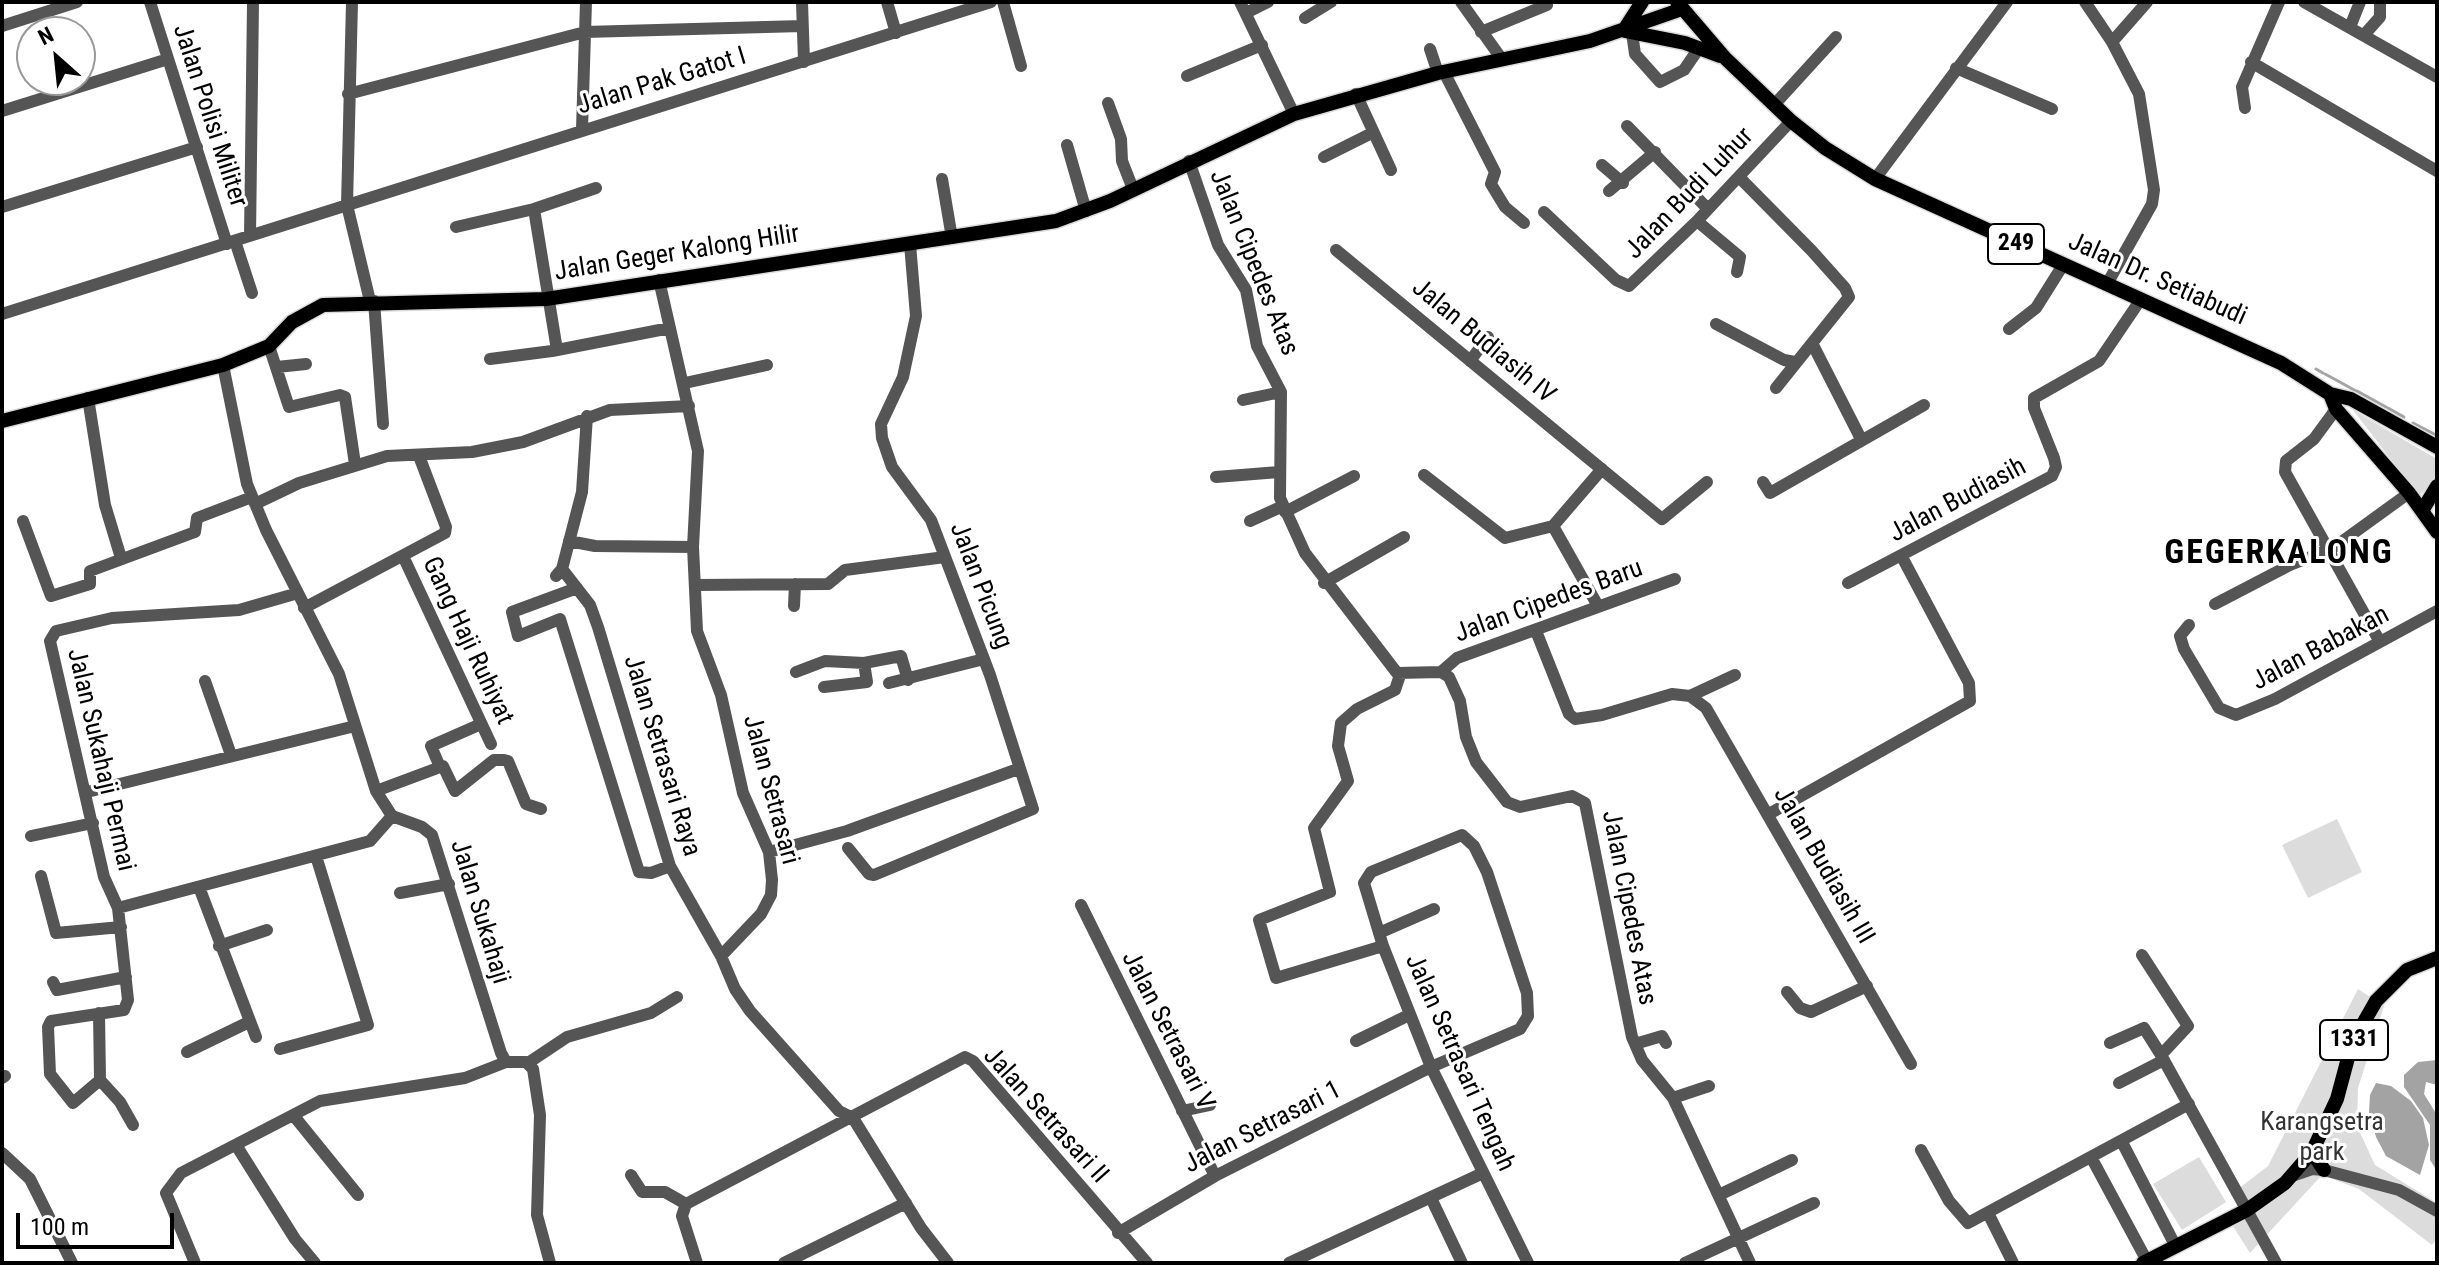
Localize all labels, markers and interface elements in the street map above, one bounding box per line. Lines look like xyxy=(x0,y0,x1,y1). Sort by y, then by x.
north arrow xyxy=(16,16,96,96)
street label: Jalan Polisi Militer xyxy=(165,21,253,211)
text: N xyxy=(34,22,57,50)
street label: Jalan Pak Gatot I xyxy=(574,42,750,122)
street label: Jalan Budi Luhur xyxy=(1619,122,1761,266)
street label: Jalan Cipedes Atas xyxy=(1202,166,1304,360)
street label: Jalan Geger Kalong Hilir xyxy=(552,219,802,289)
road number: 249 xyxy=(1988,224,2044,264)
street label: Jalan Dr. Setiabudi xyxy=(2063,227,2251,333)
street label: Jalan Budiasih IV xyxy=(1405,273,1561,411)
street label: Jalan Budiasih xyxy=(1884,452,2032,550)
street label: Jalan Picung xyxy=(942,519,1018,653)
district label: GEGERKALONG xyxy=(2164,534,2394,574)
street label: Gang Haji Ruhiyat xyxy=(415,552,519,730)
street label: Jalan Cipedes Baru xyxy=(1451,554,1647,650)
street label: Jalan Babakan xyxy=(2247,600,2395,698)
street label: Jalan Sukahaji Permai xyxy=(59,646,141,874)
street label: Jalan Setrasari Raya xyxy=(616,652,706,860)
street label: Jalan Setrasari xyxy=(735,712,805,868)
street label: Jalan Budiasih III xyxy=(1766,782,1880,950)
street label: Jalan Cipedes Atas xyxy=(1594,808,1662,1008)
street label: Jalan Sukahaji xyxy=(442,836,516,988)
street label: Jalan Setrasari V xyxy=(1114,946,1220,1116)
street label: Jalan Setrasari Tengah xyxy=(1397,950,1521,1176)
road number: 1331 xyxy=(2320,1020,2388,1060)
street label: Jalan Setrasari II xyxy=(976,1042,1114,1190)
street label: Jalan Setrasari 1 xyxy=(1179,1075,1347,1181)
park label: Karangsetra park xyxy=(2260,1107,2384,1168)
scale bar xyxy=(20,1197,178,1247)
text: 100 m xyxy=(30,1213,89,1241)

